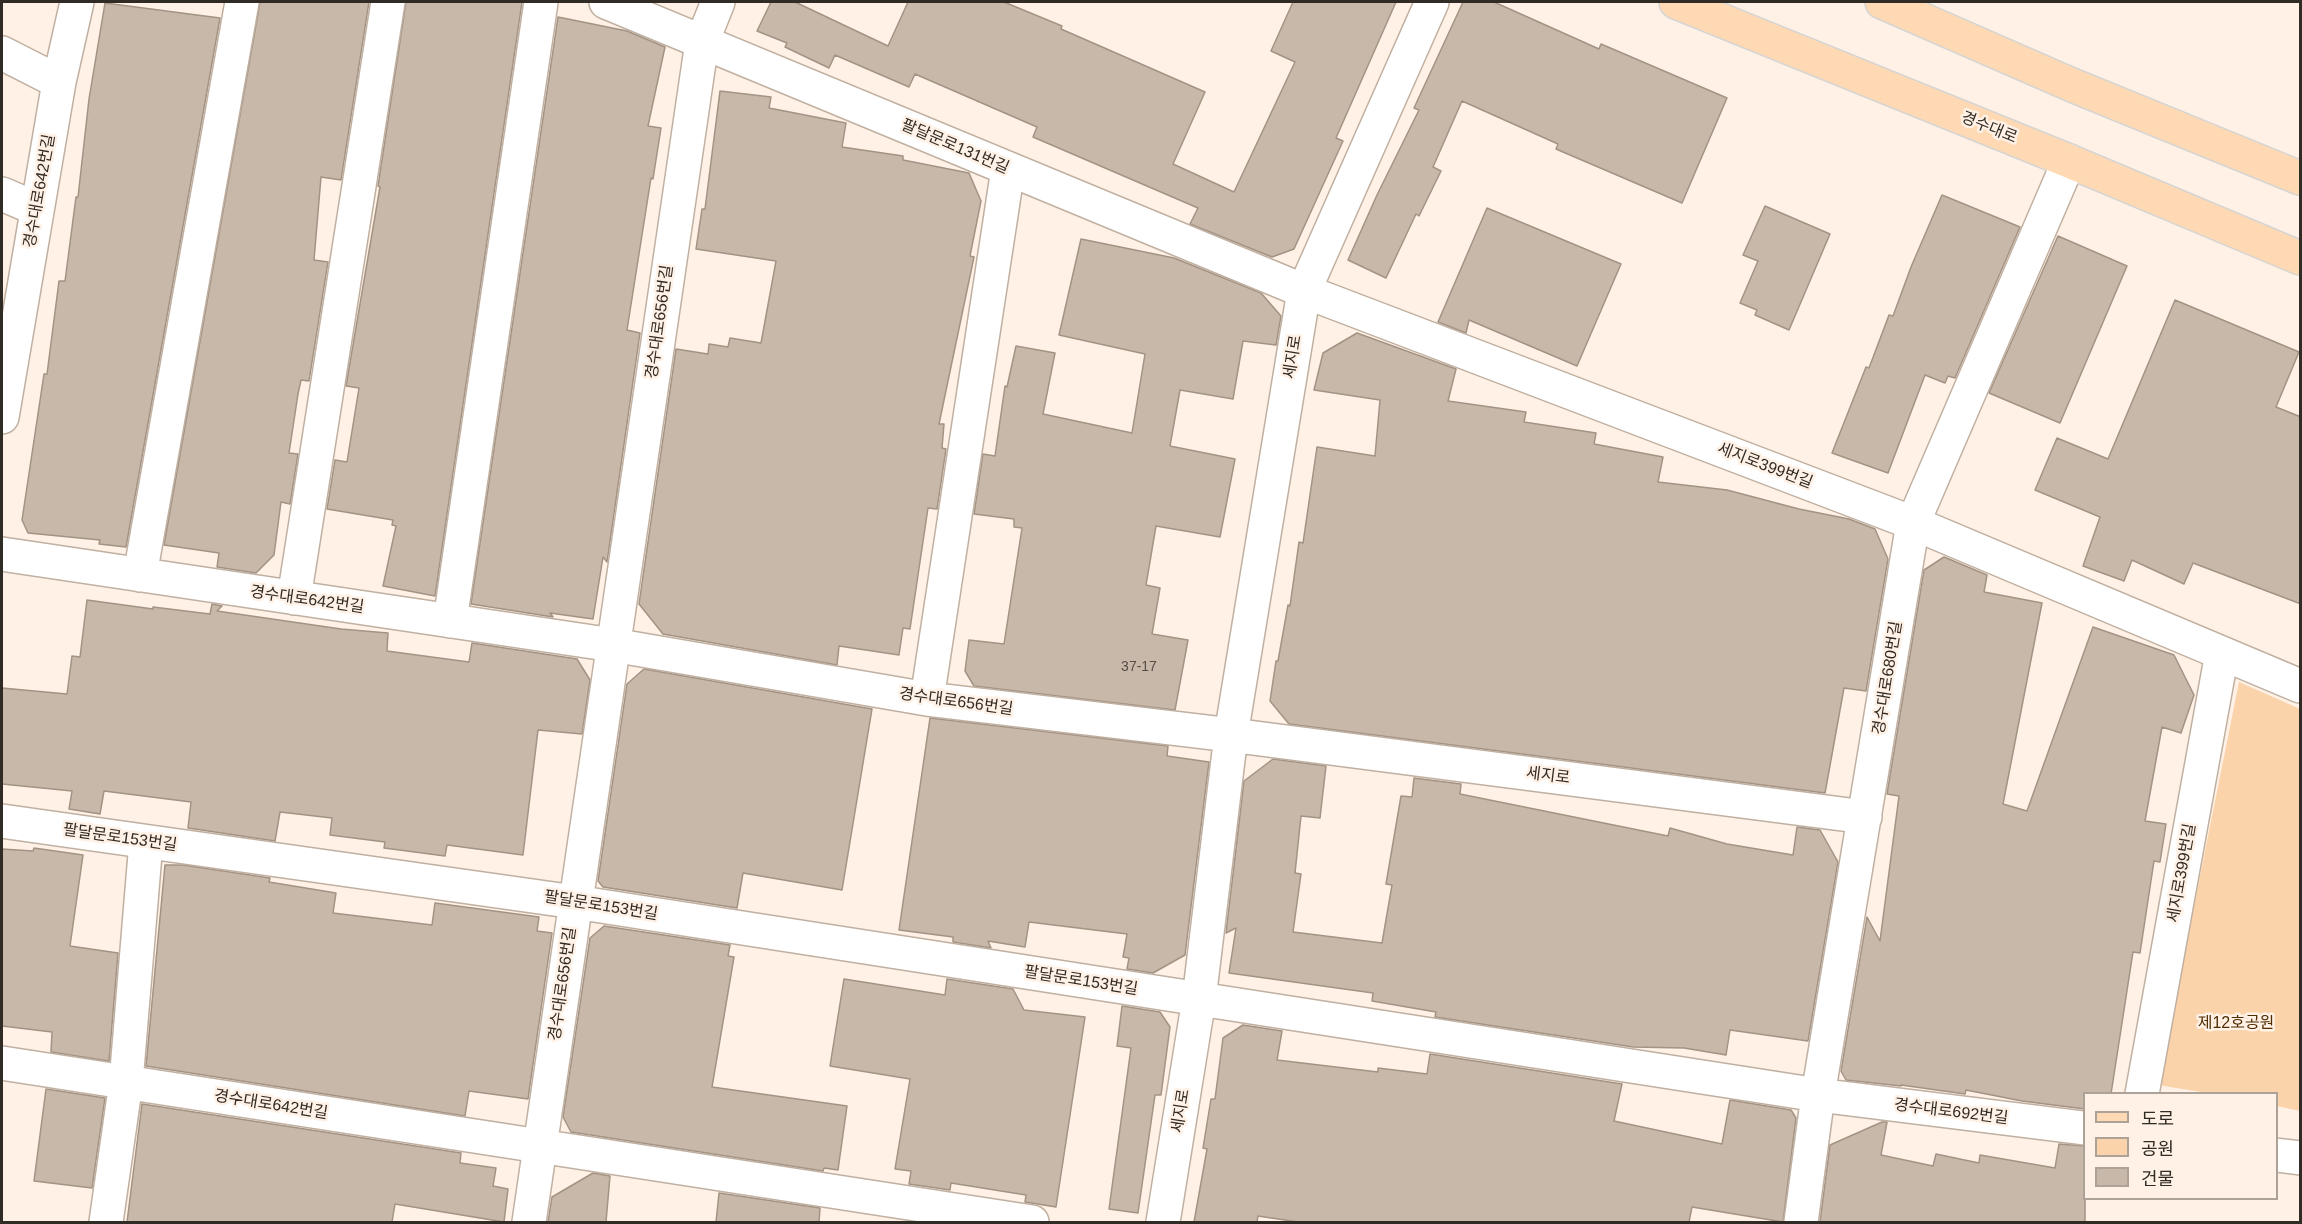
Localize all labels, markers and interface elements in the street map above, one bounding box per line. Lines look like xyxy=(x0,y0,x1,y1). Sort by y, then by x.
street label: 경수대로 xyxy=(1958,108,2020,148)
street label: 팔달문로131번길 xyxy=(898,116,1012,178)
street label: 경수대로642번길 xyxy=(21,133,59,249)
street label: 경수대로656번길 xyxy=(642,264,678,380)
street label: 세지로 xyxy=(1280,334,1306,380)
street label: 세지로399번길 xyxy=(1715,439,1815,493)
street label: 경수대로642번길 xyxy=(249,582,365,618)
street label: 경수대로680번길 xyxy=(1870,620,1906,736)
house number: 37-17 xyxy=(1121,659,1157,675)
street label: 경수대로656번길 xyxy=(898,684,1014,720)
street label: 세지로 xyxy=(1525,764,1571,788)
street label: 팔달문로153번길 xyxy=(62,820,178,856)
street label: 세지로399번길 xyxy=(2164,822,2200,924)
street label: 팔달문로153번길 xyxy=(543,888,659,924)
street label: 경수대로656번길 xyxy=(545,926,581,1042)
street label: 팔달문로153번길 xyxy=(1023,963,1139,999)
park label: 제12호공원 xyxy=(2198,1014,2274,1034)
street label: 경수대로642번길 xyxy=(213,1087,329,1123)
street label: 세지로 xyxy=(1168,1088,1194,1134)
legend xyxy=(2083,1092,2278,1200)
street label: 경수대로692번길 xyxy=(1893,1095,2009,1129)
text: 도로 xyxy=(2141,1109,2174,1129)
text: 공원 xyxy=(2141,1139,2174,1159)
text: 건물 xyxy=(2141,1169,2174,1189)

